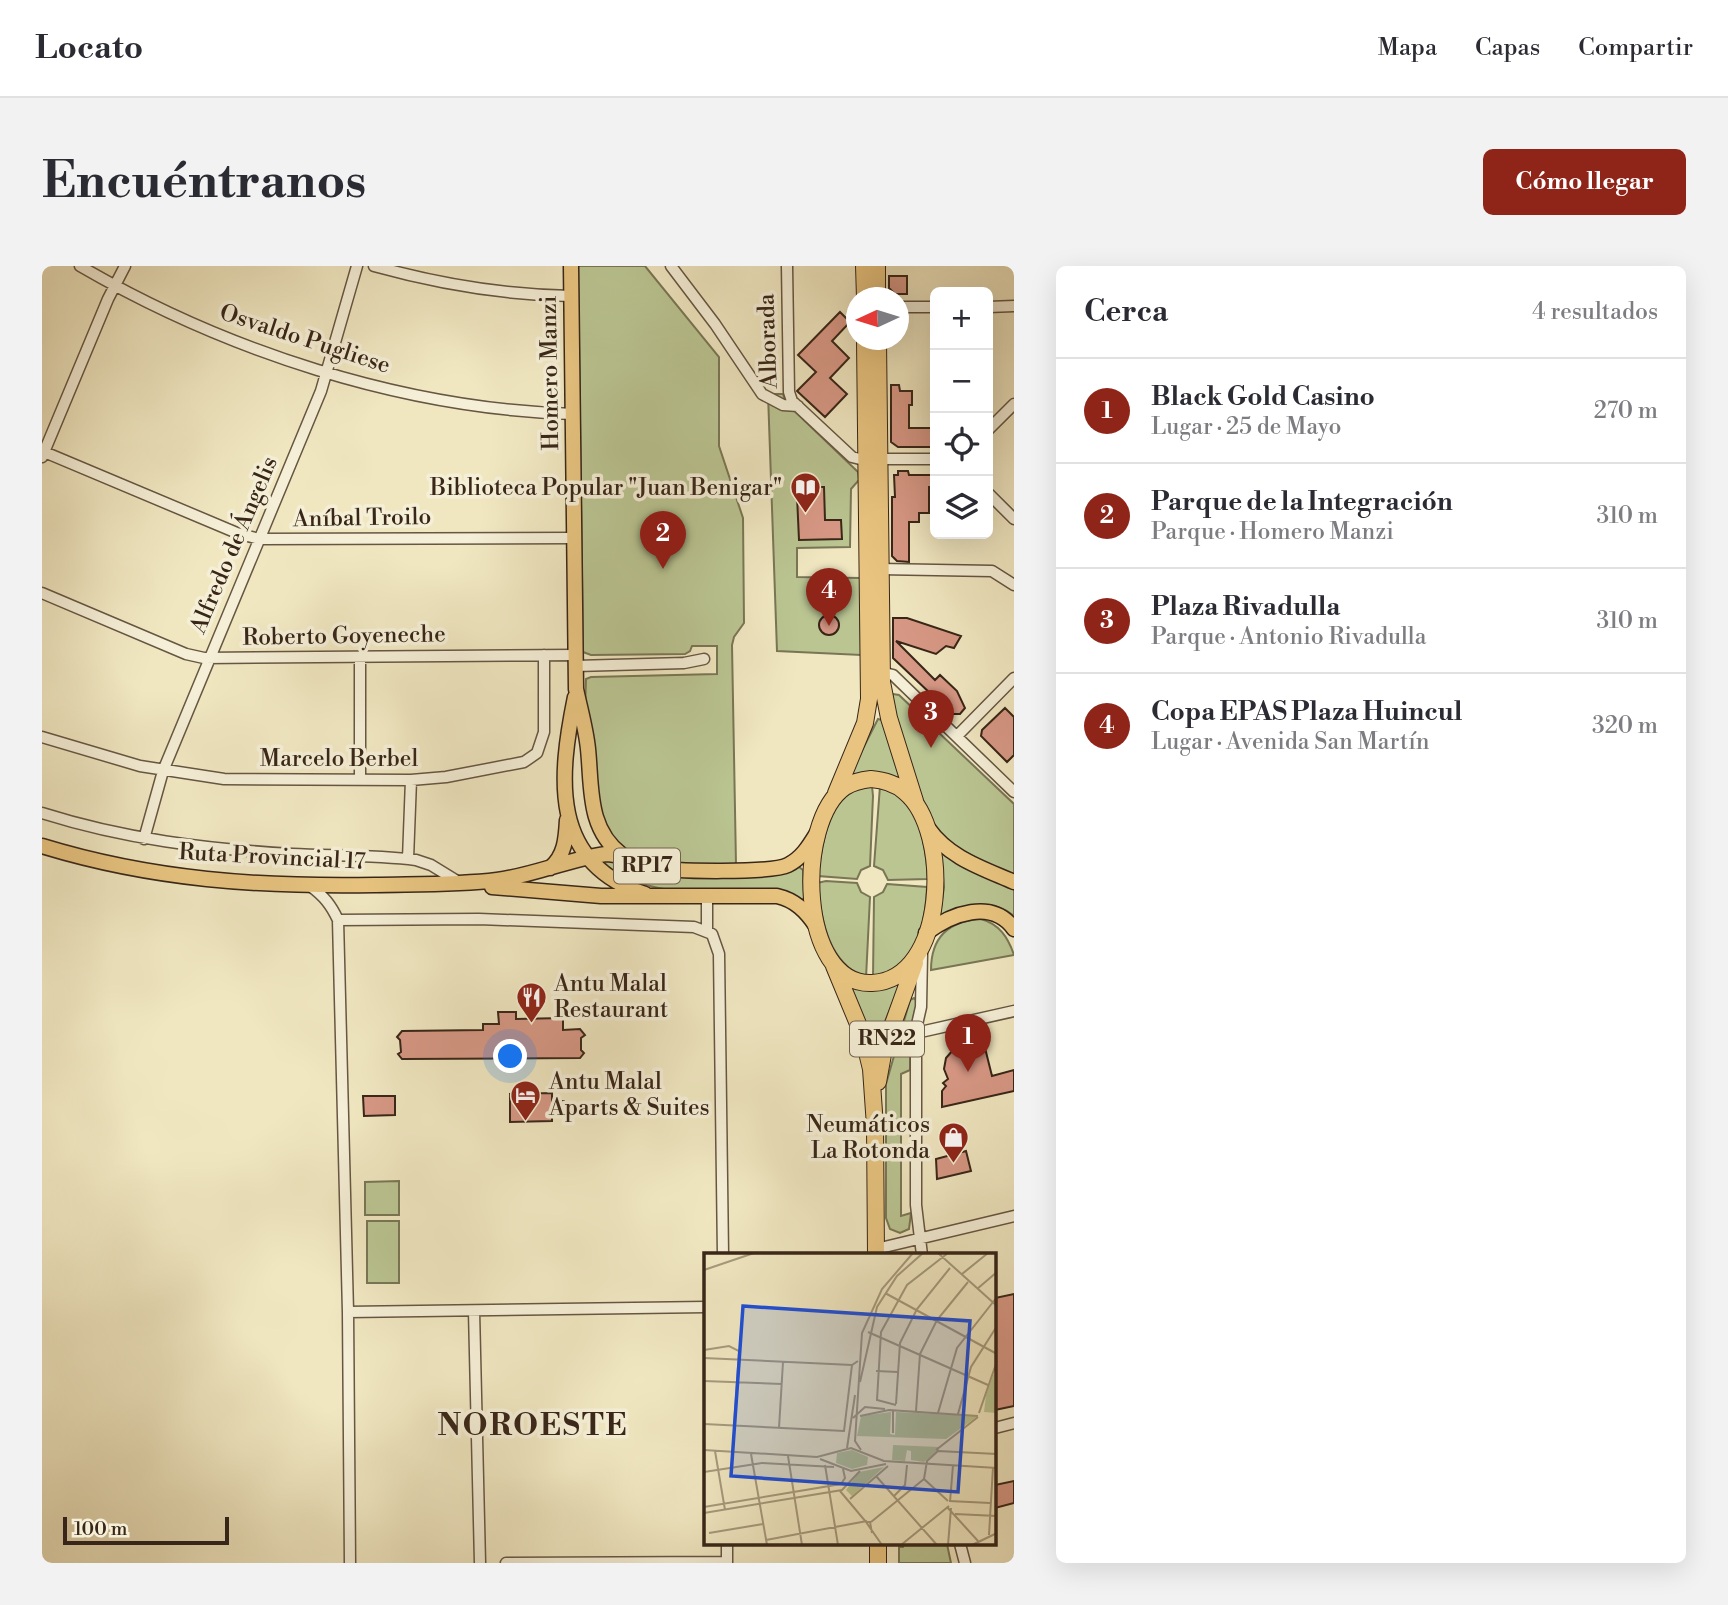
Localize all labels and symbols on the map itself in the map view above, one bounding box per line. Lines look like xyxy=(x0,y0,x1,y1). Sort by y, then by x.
north arrow xyxy=(846,287,909,350)
street label: Alborada xyxy=(752,293,784,390)
street label: Homero Manzi xyxy=(535,295,565,451)
street label: Osvaldo Pugliese xyxy=(216,298,394,380)
street label: Alfredo de Ángelis xyxy=(182,451,284,639)
library icon: Biblioteca Popular "Juan Benigar" xyxy=(788,471,822,515)
place label: Biblioteca Popular "Juan Benigar" xyxy=(429,474,782,502)
street label: Aníbal Troilo xyxy=(292,503,431,533)
pin: 2 xyxy=(640,511,686,569)
pin: 4 xyxy=(806,568,852,626)
street label: Roberto Goyeneche xyxy=(242,620,446,652)
pin: 3 xyxy=(908,690,954,748)
street label: Marcelo Berbel xyxy=(260,745,418,773)
street label: Ruta Provincial 17 xyxy=(178,838,367,876)
road number: RP17 xyxy=(614,848,680,884)
place label: Antu Malal Restaurant xyxy=(553,970,668,1024)
restaurant icon: Antu Malal Restaurant xyxy=(514,980,548,1024)
pin: 1 xyxy=(945,1014,991,1072)
road number: RN22 xyxy=(850,1022,924,1056)
your location xyxy=(493,1039,527,1073)
place label: Antu Malal Aparts & Suites xyxy=(548,1068,710,1122)
hotel icon: Antu Malal Aparts & Suites xyxy=(509,1078,543,1122)
place label: Neumáticos La Rotonda xyxy=(806,1111,930,1165)
shop icon: Neumáticos La Rotonda xyxy=(936,1121,970,1165)
inset map xyxy=(704,1253,996,1546)
district label: NOROESTE xyxy=(437,1407,629,1445)
scale bar xyxy=(63,1514,229,1546)

